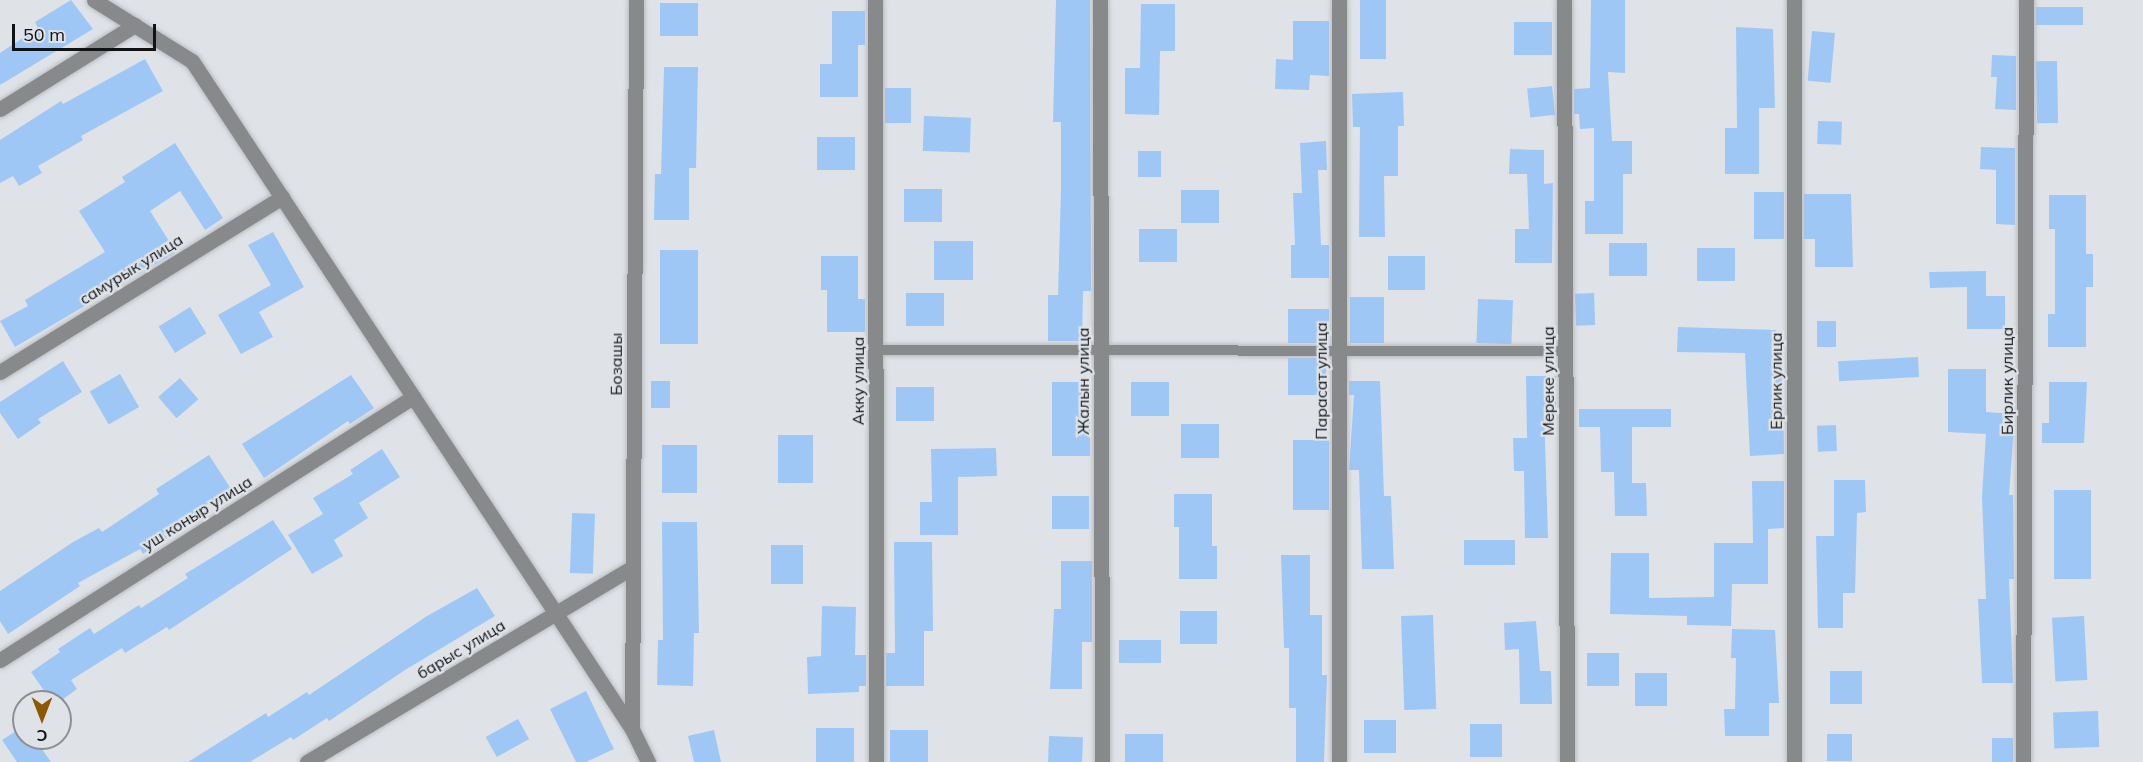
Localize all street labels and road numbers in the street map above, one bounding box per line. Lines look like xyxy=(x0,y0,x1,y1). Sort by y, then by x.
street label: самурык улица xyxy=(76,230,186,308)
street label: Парасат улица xyxy=(1311,322,1331,440)
street label: Мереке улица xyxy=(1538,326,1558,436)
street label: Жалын улица xyxy=(1073,327,1093,435)
street label: Бирлик улица xyxy=(1997,327,2017,435)
street label: Ерлик улица xyxy=(1766,332,1786,430)
street label: Бозашы xyxy=(606,333,626,395)
street label: Акку улица xyxy=(848,337,868,425)
street label: уш коныр улица xyxy=(139,472,255,554)
street label: барыс улица xyxy=(413,615,509,683)

